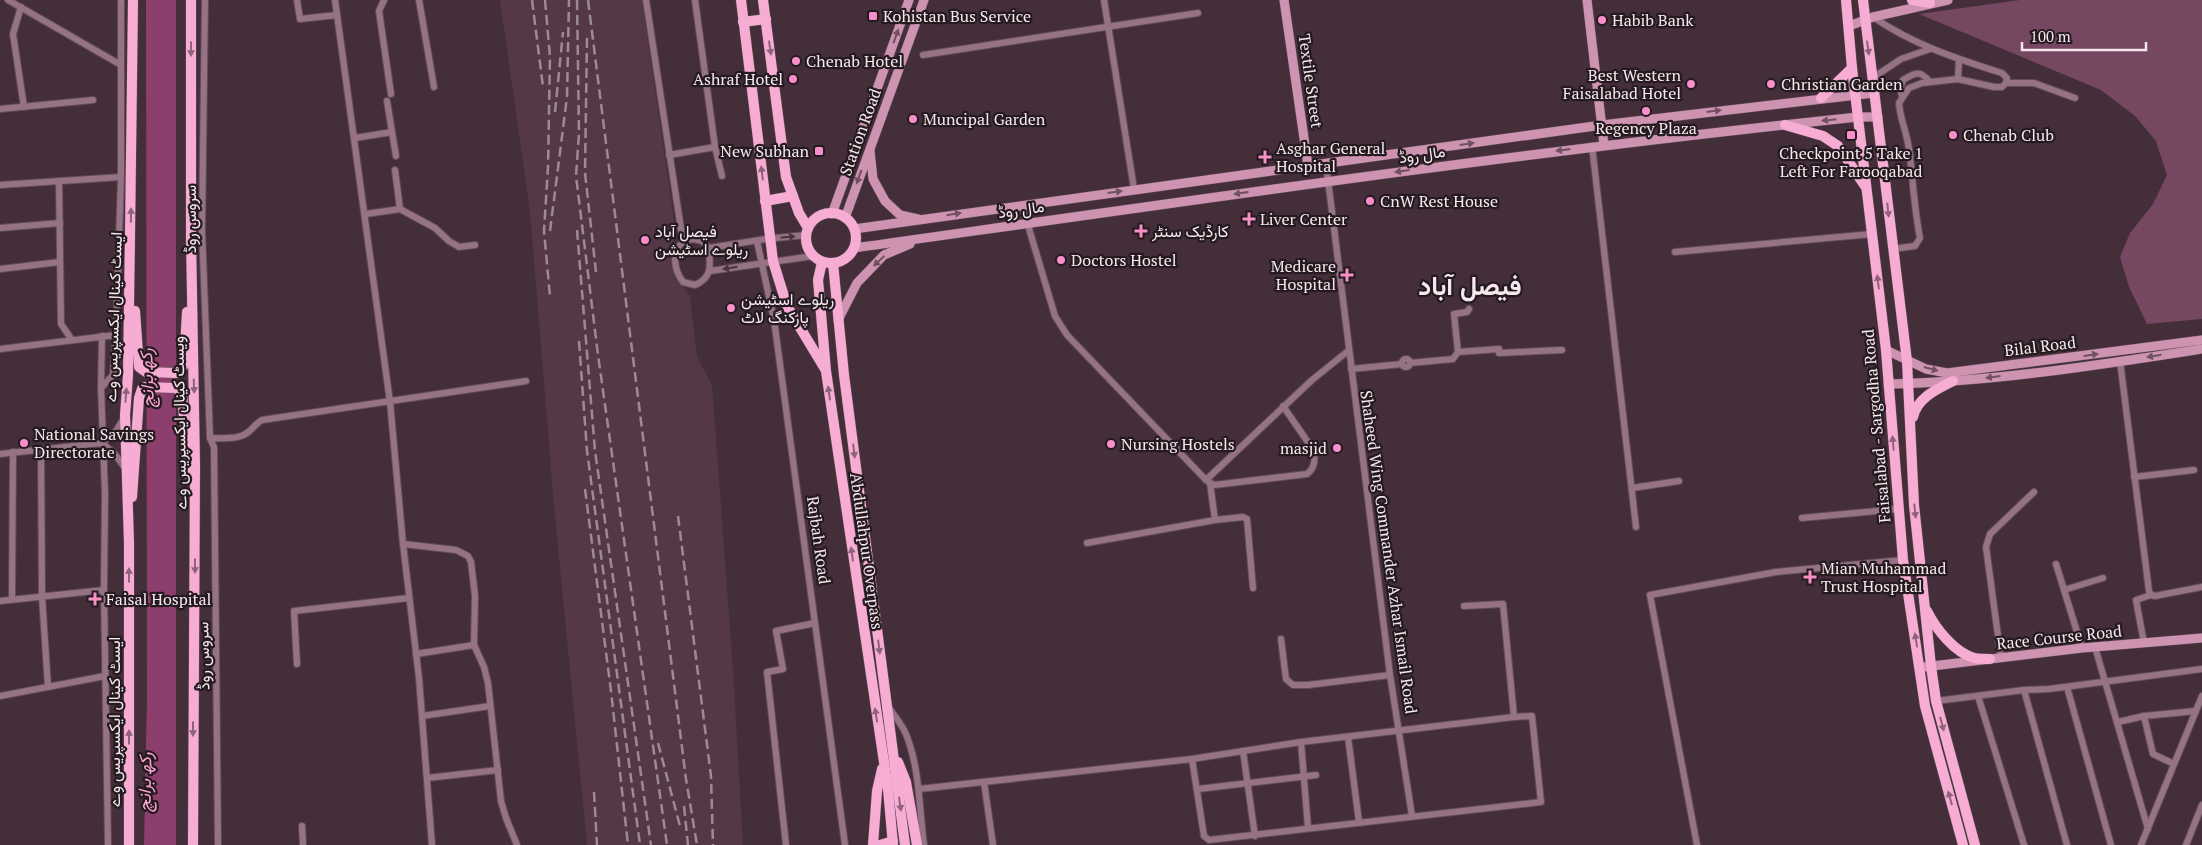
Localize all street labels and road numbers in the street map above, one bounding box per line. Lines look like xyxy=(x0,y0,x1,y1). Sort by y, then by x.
street label: Textile Street xyxy=(1293,32,1329,130)
street label: Station Road xyxy=(834,85,886,179)
street label: مال روڈ xyxy=(1397,140,1447,168)
street label: سروس روڈ xyxy=(179,185,201,253)
street label: مال روڈ xyxy=(996,195,1046,223)
street label: ایسٹ کینال ایکسپریس وے xyxy=(99,231,128,403)
street label: Faisalabad - Sargodha Road xyxy=(1857,328,1895,524)
street label: Bilal Road xyxy=(2003,331,2077,361)
street label: ویسٹ کینال ایکسپریس وے xyxy=(166,336,193,510)
street label: Shaheed Wing Commander Azhar Ismail Road xyxy=(1355,389,1423,715)
street label: Abdullahpur Overpass xyxy=(845,471,889,631)
street label: Rajbah Road xyxy=(802,495,836,586)
street label: Race Course Road xyxy=(1995,619,2123,655)
street label: سروس روڈ xyxy=(191,622,215,690)
street label: ایسٹ کینال ایکسپریس وے xyxy=(103,637,126,807)

